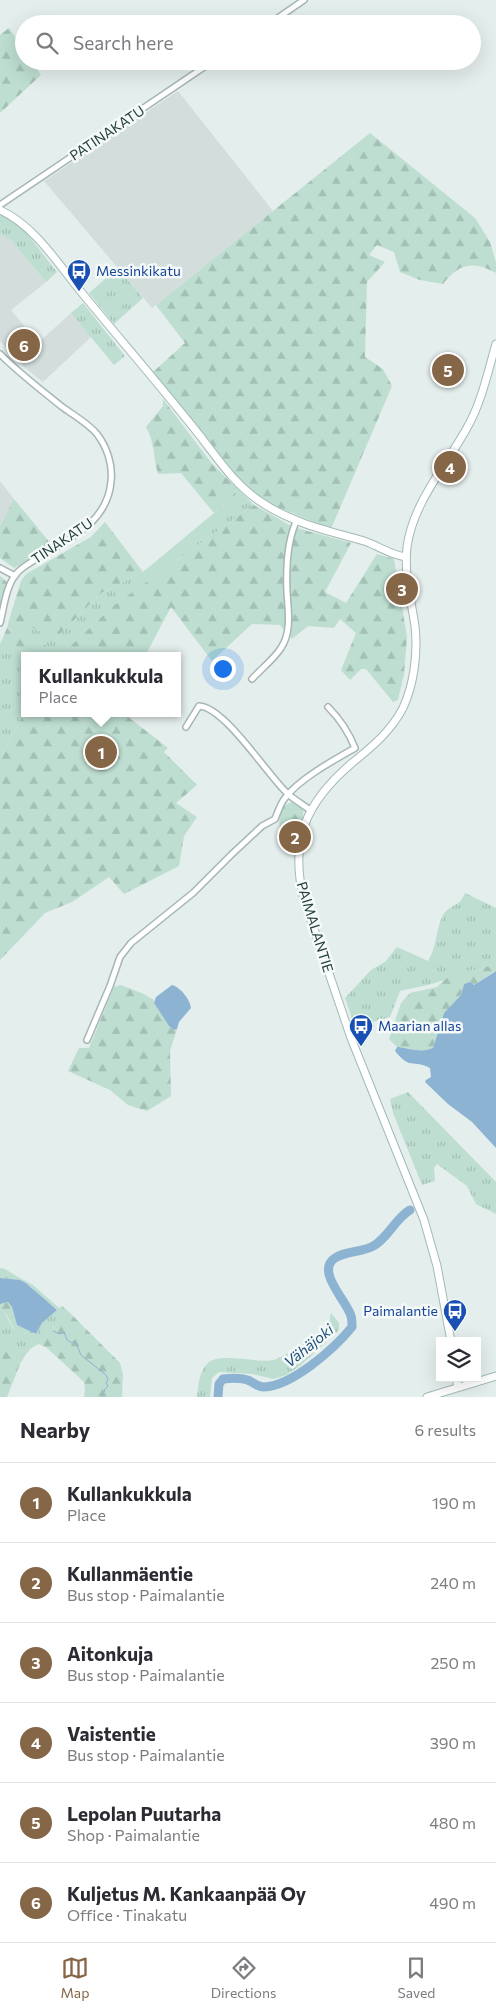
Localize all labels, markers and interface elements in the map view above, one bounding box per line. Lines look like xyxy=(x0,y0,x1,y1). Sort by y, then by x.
search box xyxy=(15,15,481,70)
icon: search xyxy=(33,29,61,57)
text: Search here xyxy=(73,31,173,54)
street label: PATINAKATU xyxy=(66,101,147,164)
bus stop icon: Messinkikatu xyxy=(66,258,92,292)
place label: Messinkikatu xyxy=(96,262,181,279)
pin: 6 xyxy=(8,326,40,364)
pin: 5 xyxy=(432,351,464,389)
pin: 4 xyxy=(434,448,466,486)
street label: TINAKATU xyxy=(28,514,96,567)
pin: 3 xyxy=(386,570,418,608)
popup xyxy=(21,652,181,717)
your location xyxy=(210,656,236,682)
text: Kullankukkula xyxy=(39,664,163,687)
text: Place xyxy=(39,687,77,706)
pin: 1 xyxy=(85,733,117,771)
pin: 2 xyxy=(279,818,311,856)
street label: PAIMALANTIE xyxy=(294,879,337,974)
bus stop icon: Maarian allas xyxy=(348,1013,374,1047)
place label: Maarian allas xyxy=(378,1017,461,1034)
bus stop icon: Paimalantie xyxy=(442,1298,468,1332)
place label: Paimalantie xyxy=(363,1302,438,1319)
water label: Vähäjoki xyxy=(280,1319,338,1371)
map controls xyxy=(436,1337,481,1382)
button: layers xyxy=(436,1337,481,1382)
text: Nearby xyxy=(20,1417,90,1442)
text: 6 results xyxy=(415,1420,476,1439)
text: Kullankukkula xyxy=(67,1482,192,1505)
text: 1 xyxy=(32,1493,40,1512)
text: 190 m xyxy=(432,1493,476,1512)
text: Place xyxy=(67,1505,106,1524)
text: Kullanmäentie xyxy=(67,1562,193,1585)
text: 2 xyxy=(31,1573,41,1592)
text: 240 m xyxy=(430,1573,476,1592)
text: Bus stop · Paimalantie xyxy=(67,1585,225,1604)
text: Aitonkuja xyxy=(67,1642,153,1665)
text: 3 xyxy=(31,1653,41,1672)
text: 250 m xyxy=(430,1653,476,1672)
text: Bus stop · Paimalantie xyxy=(67,1665,225,1684)
text: Vaistentie xyxy=(67,1722,156,1745)
text: 4 xyxy=(31,1733,41,1752)
text: 390 m xyxy=(430,1733,476,1752)
text: Bus stop · Paimalantie xyxy=(67,1745,225,1764)
text: Lepolan Puutarha xyxy=(67,1802,221,1825)
text: 5 xyxy=(31,1813,41,1832)
text: 480 m xyxy=(429,1813,476,1832)
text: Shop · Paimalantie xyxy=(67,1825,200,1844)
text: Kuljetus M. Kankaanpää Oy xyxy=(67,1882,306,1905)
text: 6 xyxy=(31,1893,41,1912)
text: 490 m xyxy=(429,1893,476,1912)
text: Office · Tinakatu xyxy=(67,1905,187,1924)
tab: Map xyxy=(61,1954,89,2001)
tab: Directions xyxy=(211,1954,276,2001)
tab: Saved xyxy=(398,1954,435,2001)

